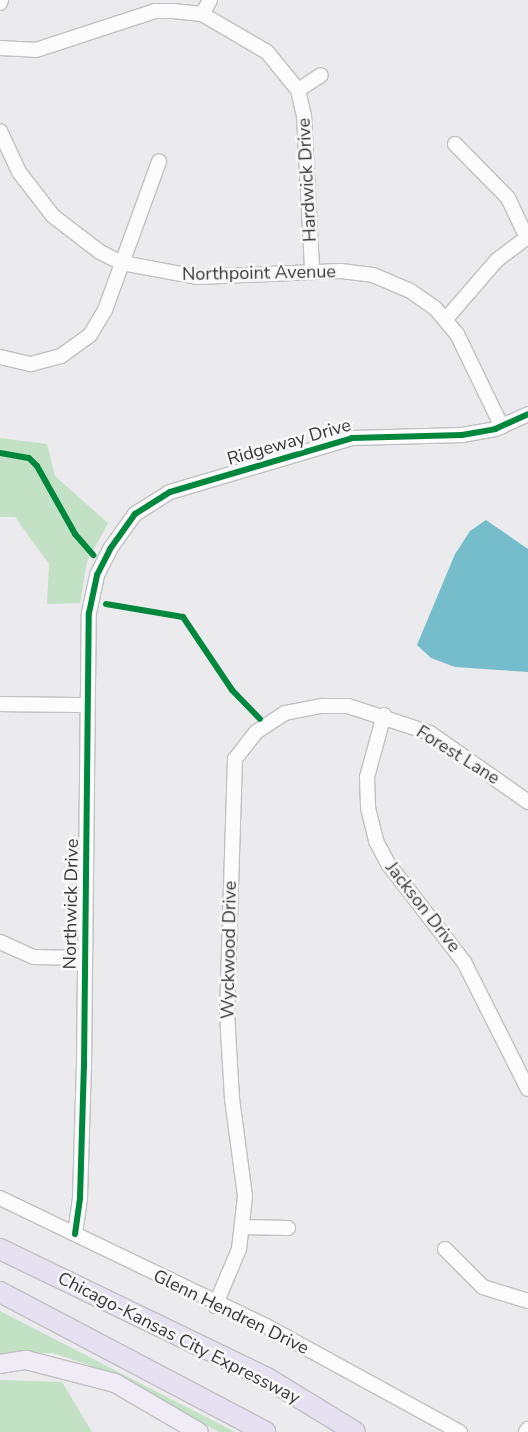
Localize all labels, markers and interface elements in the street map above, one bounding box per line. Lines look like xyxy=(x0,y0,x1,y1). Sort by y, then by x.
street label: Hardwick Drive xyxy=(293,118,321,242)
street label: Northpoint Avenue xyxy=(182,261,336,285)
street label: Ridgeway Drive xyxy=(225,414,353,470)
street label: Forest Lane xyxy=(412,721,504,789)
street label: Northwick Drive xyxy=(59,838,83,970)
street label: Jackson Drive xyxy=(381,858,465,956)
street label: Wyckwood Drive xyxy=(217,881,241,1019)
street label: Glenn Hendren Drive xyxy=(150,1265,312,1359)
street label: Chicago-Kansas City Expressway xyxy=(54,1267,304,1409)

